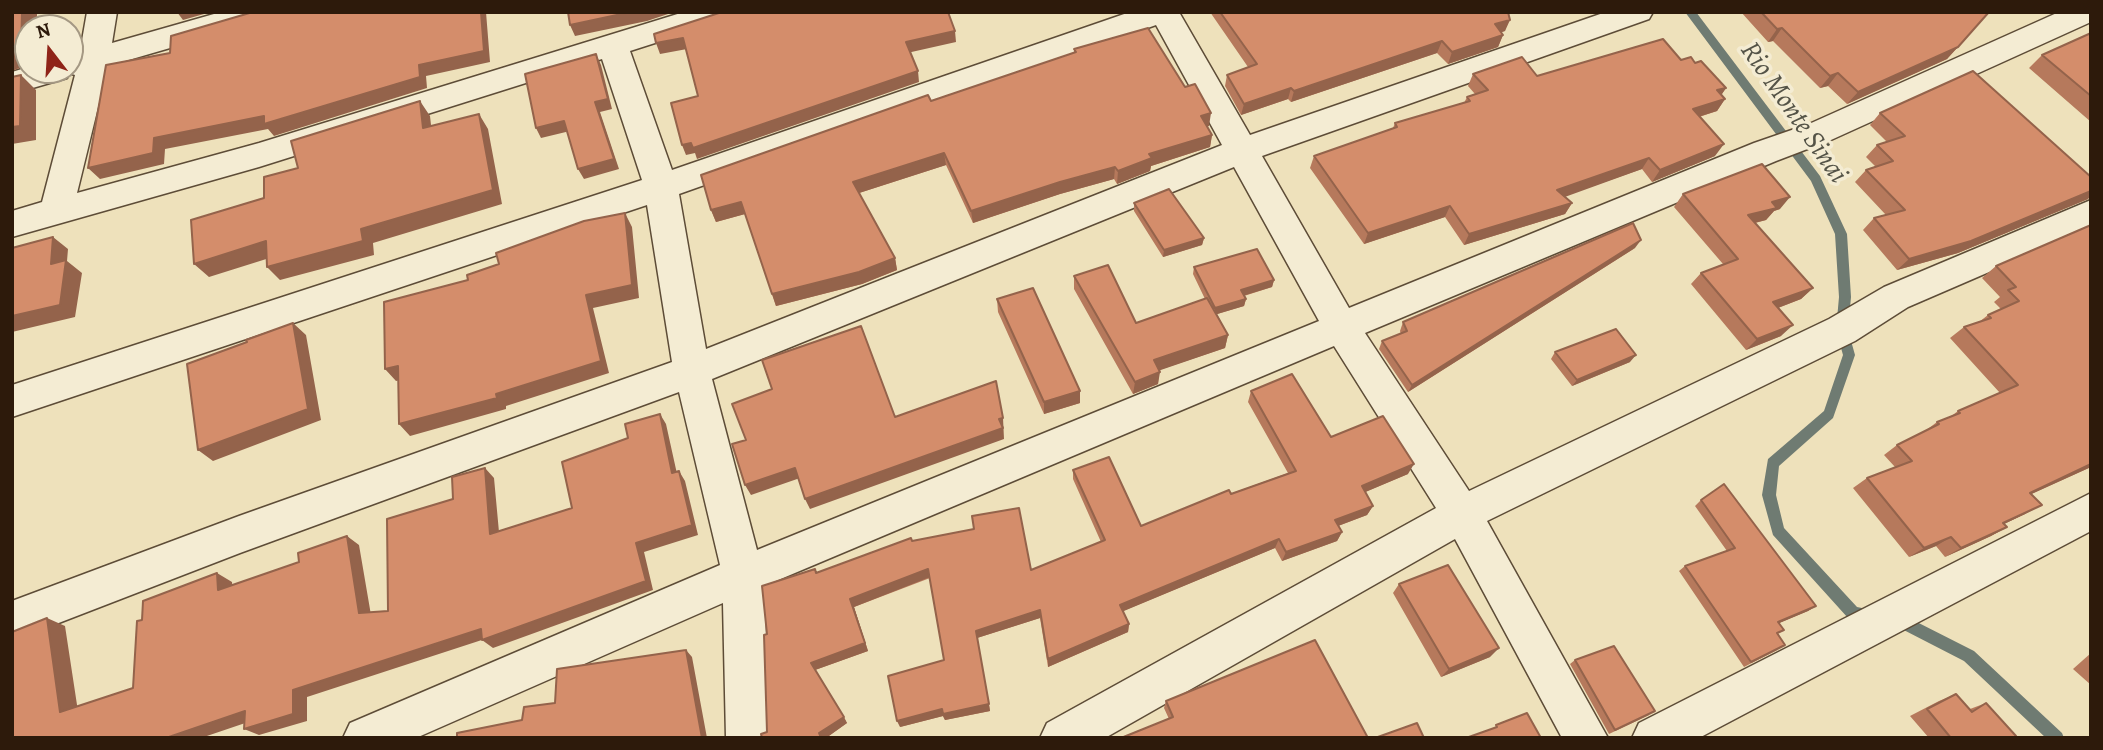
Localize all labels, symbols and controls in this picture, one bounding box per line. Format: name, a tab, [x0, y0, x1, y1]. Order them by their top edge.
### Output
north arrow	[14, 14, 84, 84]
text: N	[33, 16, 54, 45]
water label: Rio Monte Sinai	[1732, 36, 1854, 190]

